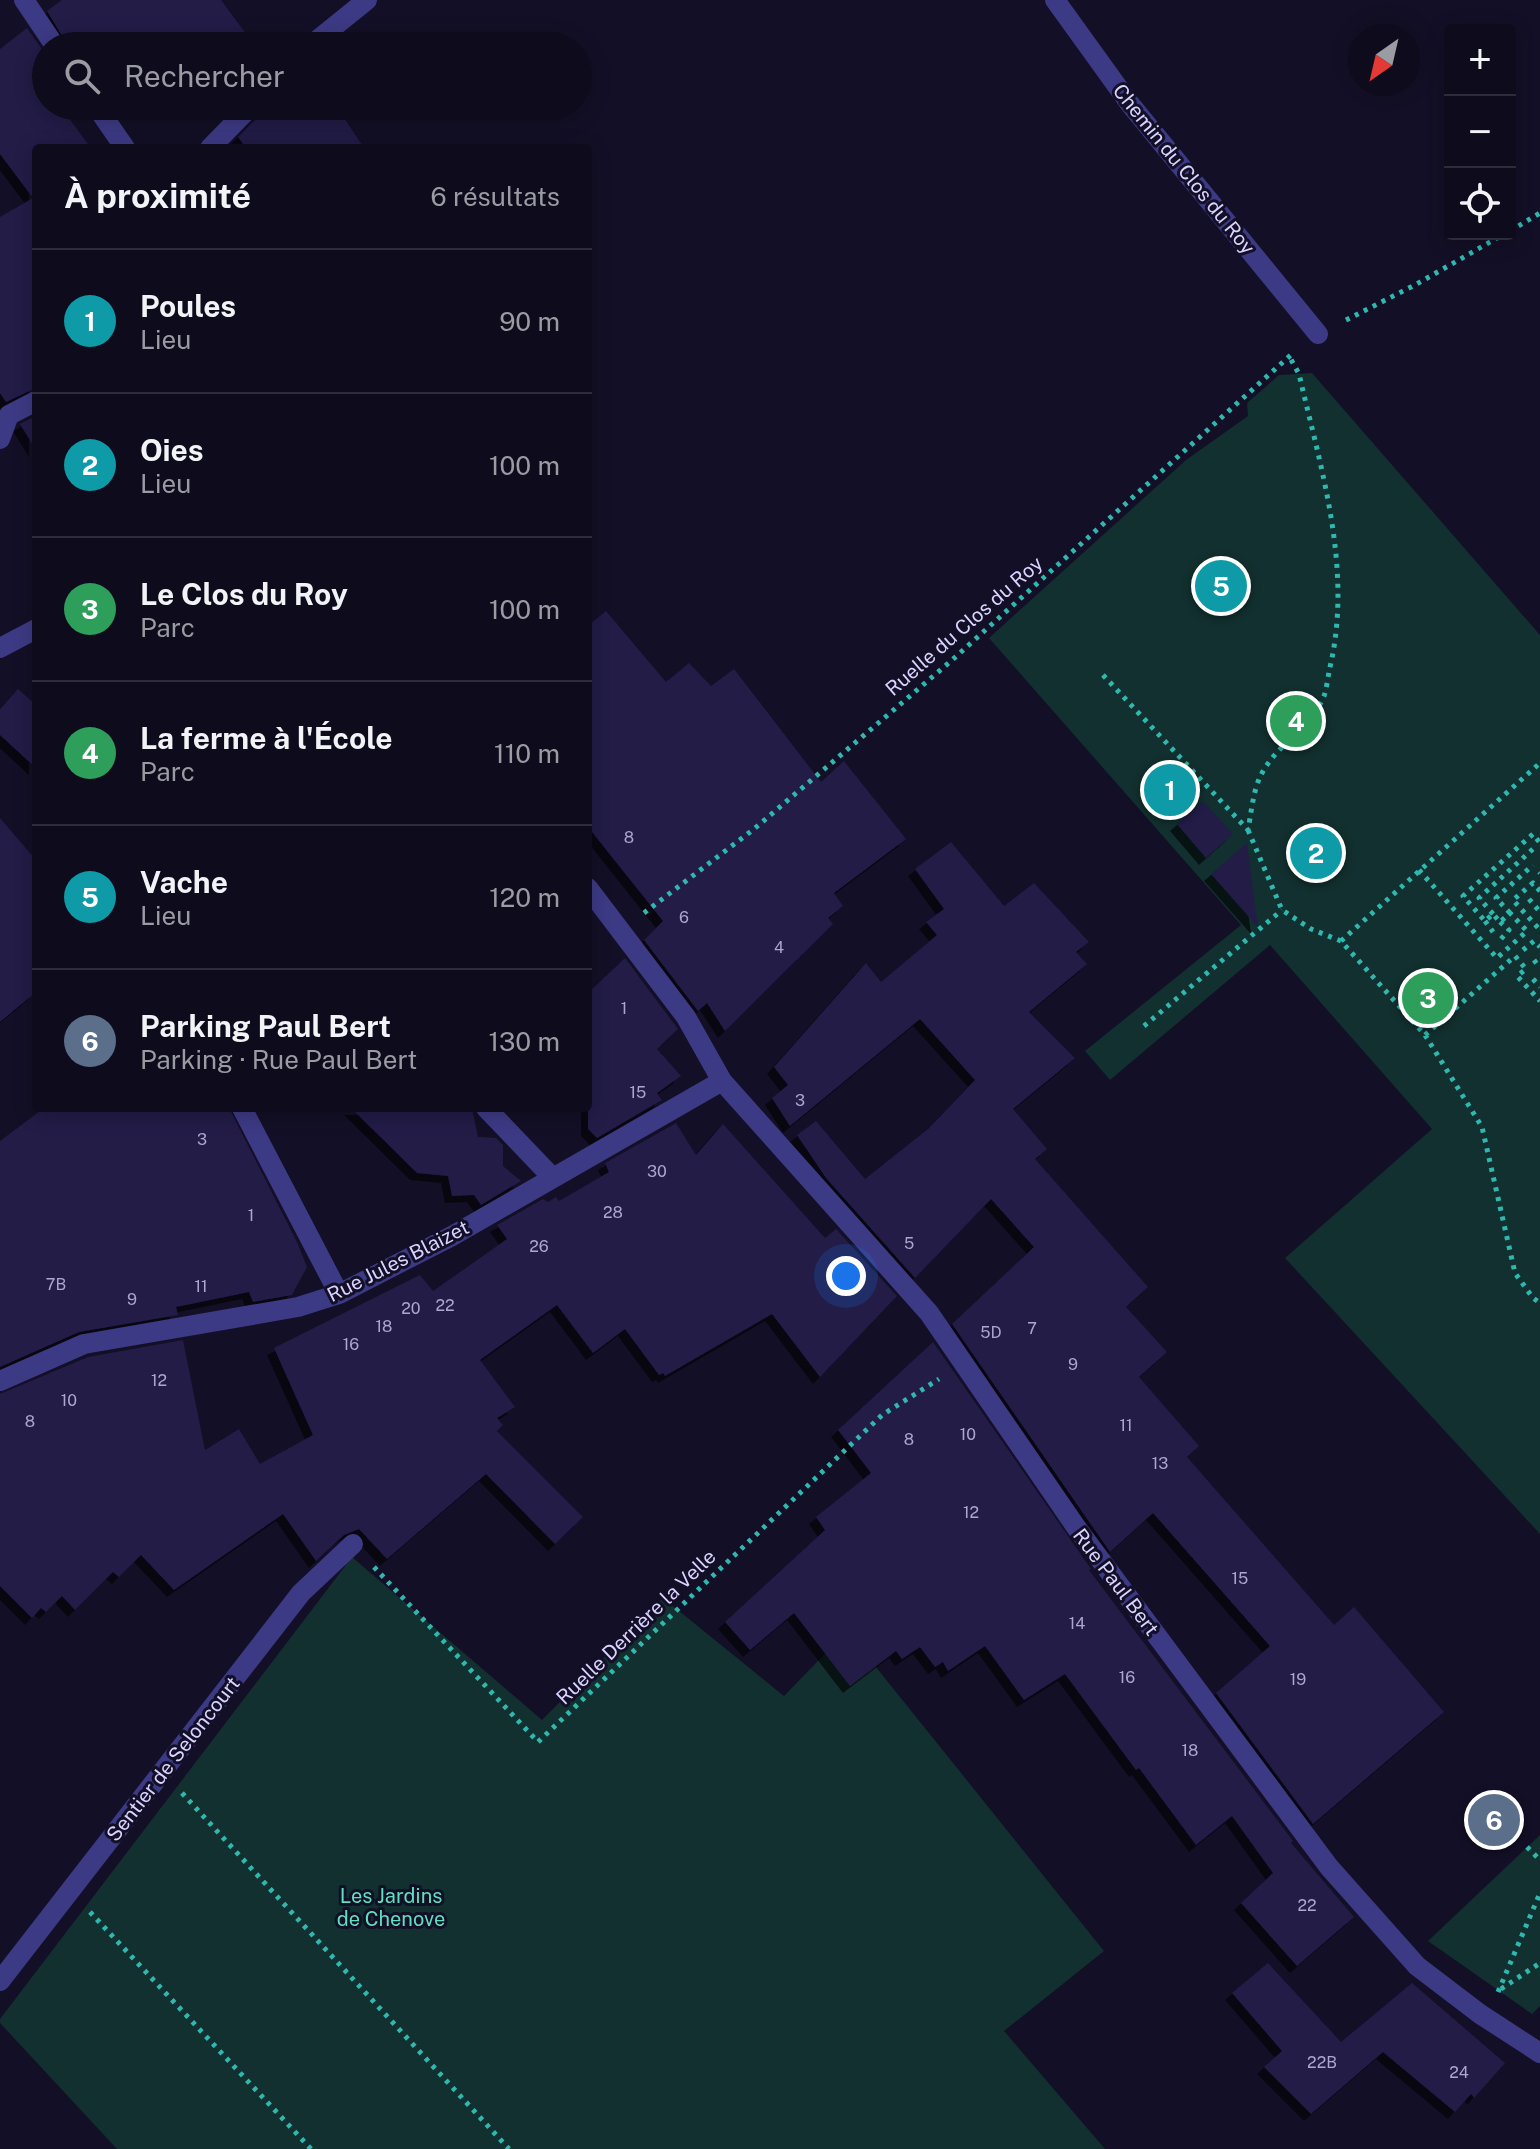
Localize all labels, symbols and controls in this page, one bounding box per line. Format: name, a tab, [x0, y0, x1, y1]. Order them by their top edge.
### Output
north arrow	[1348, 24, 1420, 96]
map controls	[1444, 24, 1516, 240]
button: +	[1444, 24, 1516, 96]
search box	[32, 32, 592, 120]
icon: search	[60, 54, 104, 98]
text: Rechercher	[124, 58, 285, 94]
street label: Chemin du Clos du Roy	[1108, 79, 1260, 259]
button: −	[1444, 96, 1516, 168]
button: locate	[1444, 168, 1516, 240]
text: À proximité	[64, 176, 251, 216]
text: 6 résultats	[431, 181, 560, 212]
text: Poules	[140, 288, 236, 324]
text: 1	[84, 306, 96, 337]
text: 90 m	[499, 306, 560, 337]
text: Lieu	[140, 324, 191, 355]
text: Oies	[140, 432, 203, 468]
text: 2	[82, 450, 98, 481]
text: 100 m	[489, 450, 560, 481]
text: Lieu	[140, 468, 191, 499]
street label: Ruelle du Clos du Roy	[880, 551, 1048, 701]
pin: 5	[1195, 556, 1247, 616]
text: Le Clos du Roy	[140, 576, 348, 612]
text: 3	[81, 594, 99, 625]
text: 100 m	[489, 594, 560, 625]
text: Parc	[140, 612, 195, 643]
pin: 4	[1270, 691, 1322, 751]
text: La ferme à l'École	[140, 720, 392, 756]
text: 4	[81, 738, 99, 769]
text: 110 m	[494, 738, 560, 769]
text: Parc	[140, 756, 195, 787]
pin: 1	[1144, 760, 1196, 820]
pin: 2	[1290, 823, 1342, 883]
house number: 8	[624, 828, 634, 847]
text: Vache	[140, 864, 228, 900]
text: 5	[81, 882, 99, 913]
text: 120 m	[489, 882, 560, 913]
text: Lieu	[140, 900, 191, 931]
house number: 6	[679, 908, 689, 927]
house number: 4	[774, 938, 784, 957]
pin: 3	[1402, 968, 1454, 1028]
house number: 1	[621, 999, 627, 1018]
text: Parking Paul Bert	[140, 1008, 391, 1044]
text: 6	[81, 1026, 99, 1057]
text: 130 m	[488, 1026, 560, 1057]
text: Parking · Rue Paul Bert	[140, 1044, 417, 1075]
house number: 15	[630, 1083, 646, 1102]
house number: 3	[795, 1091, 805, 1110]
house number: 3	[197, 1130, 207, 1149]
house number: 30	[647, 1162, 667, 1181]
house number: 28	[603, 1203, 623, 1222]
house number: 1	[248, 1206, 254, 1225]
street label: Rue Jules Blaizet	[323, 1215, 473, 1307]
house number: 5	[904, 1234, 914, 1253]
house number: 26	[529, 1237, 549, 1256]
your location	[826, 1256, 866, 1296]
house number: 7B	[46, 1275, 66, 1294]
house number: 11	[194, 1277, 208, 1296]
house number: 9	[127, 1290, 137, 1309]
house number: 22	[435, 1296, 455, 1315]
house number: 20	[401, 1299, 421, 1318]
house number: 18	[376, 1317, 392, 1336]
house number: 7	[1027, 1319, 1037, 1338]
house number: 5D	[980, 1323, 1002, 1342]
house number: 16	[343, 1335, 359, 1354]
house number: 9	[1068, 1355, 1078, 1374]
house number: 12	[151, 1371, 167, 1390]
house number: 10	[61, 1391, 77, 1410]
house number: 8	[25, 1412, 35, 1431]
house number: 11	[1119, 1416, 1133, 1435]
house number: 10	[960, 1425, 976, 1444]
house number: 8	[904, 1430, 914, 1449]
house number: 13	[1152, 1454, 1168, 1473]
house number: 12	[963, 1503, 979, 1522]
street label: Rue Paul Bert	[1068, 1524, 1164, 1640]
street label: Ruelle Derrière la Velle	[551, 1545, 721, 1709]
house number: 15	[1232, 1569, 1248, 1588]
house number: 14	[1069, 1614, 1085, 1633]
house number: 16	[1119, 1668, 1135, 1687]
house number: 19	[1290, 1670, 1306, 1689]
street label: Sentier de Seloncourt	[101, 1672, 245, 1846]
house number: 18	[1182, 1741, 1198, 1760]
pin: 6	[1468, 1790, 1520, 1850]
park label: Les Jardins de Chenove	[337, 1884, 445, 1931]
house number: 22	[1297, 1896, 1317, 1915]
house number: 22B	[1307, 2053, 1337, 2072]
house number: 24	[1449, 2063, 1469, 2082]

